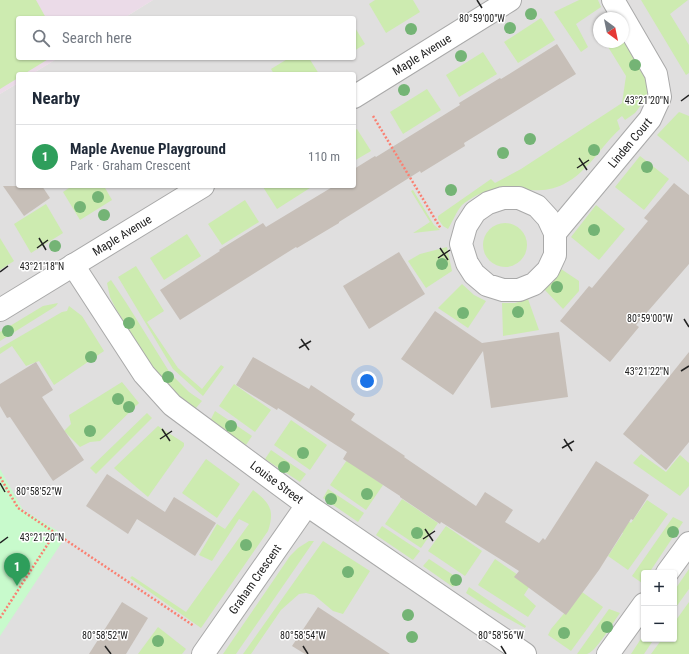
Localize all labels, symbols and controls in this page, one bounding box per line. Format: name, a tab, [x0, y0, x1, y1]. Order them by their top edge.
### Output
north arrow	[593, 12, 629, 48]
text: 80°59'00"W	[459, 13, 505, 24]
search box	[16, 16, 356, 60]
icon: search	[30, 27, 52, 49]
text: Search here	[62, 29, 132, 47]
street label: Maple Avenue	[390, 31, 454, 78]
text: Nearby	[32, 88, 80, 108]
text: 43°21'20"N	[625, 95, 669, 106]
street label: Linden Court	[605, 115, 655, 171]
text: Maple Avenue Playground	[70, 140, 226, 158]
text: 1	[42, 149, 48, 164]
text: 110 m	[308, 149, 340, 164]
text: Park · Graham Crescent	[70, 158, 191, 173]
street label: Maple Avenue	[90, 212, 154, 259]
text: 43°21'18"N	[20, 261, 64, 272]
text: 80°59'00"W	[627, 313, 673, 324]
text: 43°21'22"N	[625, 366, 669, 377]
your location	[357, 371, 377, 391]
street label: Louise Street	[247, 458, 306, 507]
text: 80°58'52"W	[16, 486, 62, 497]
text: 43°21'20"N	[20, 532, 64, 543]
street label: Graham Crescent	[226, 542, 284, 617]
pin: 1	[4, 553, 30, 586]
map controls	[641, 570, 677, 642]
button: +	[641, 570, 677, 606]
button: −	[641, 606, 677, 642]
text: 80°58'52"W	[82, 630, 128, 641]
text: 80°58'54"W	[280, 630, 326, 641]
text: 80°58'56"W	[478, 630, 524, 641]

